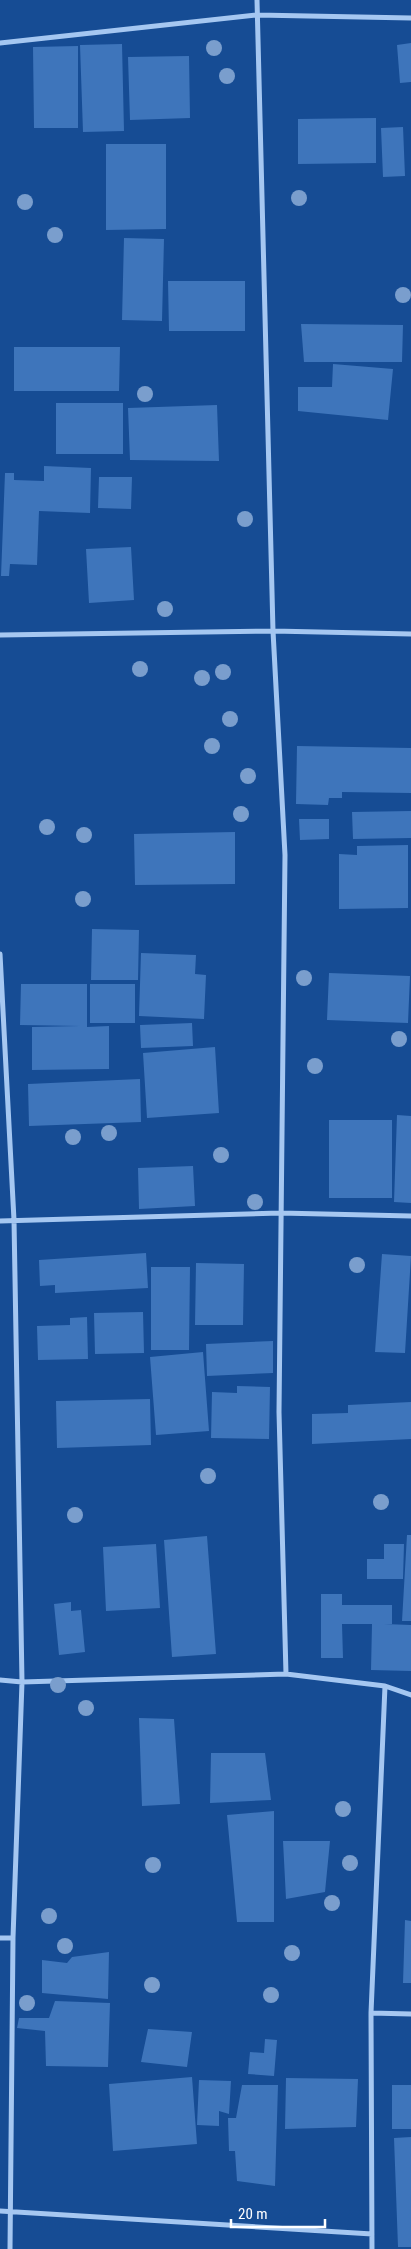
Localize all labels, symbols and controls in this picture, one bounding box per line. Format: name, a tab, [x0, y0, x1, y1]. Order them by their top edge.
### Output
scale bar	[231, 2196, 325, 2228]
text: 20 m	[238, 2205, 268, 2223]

